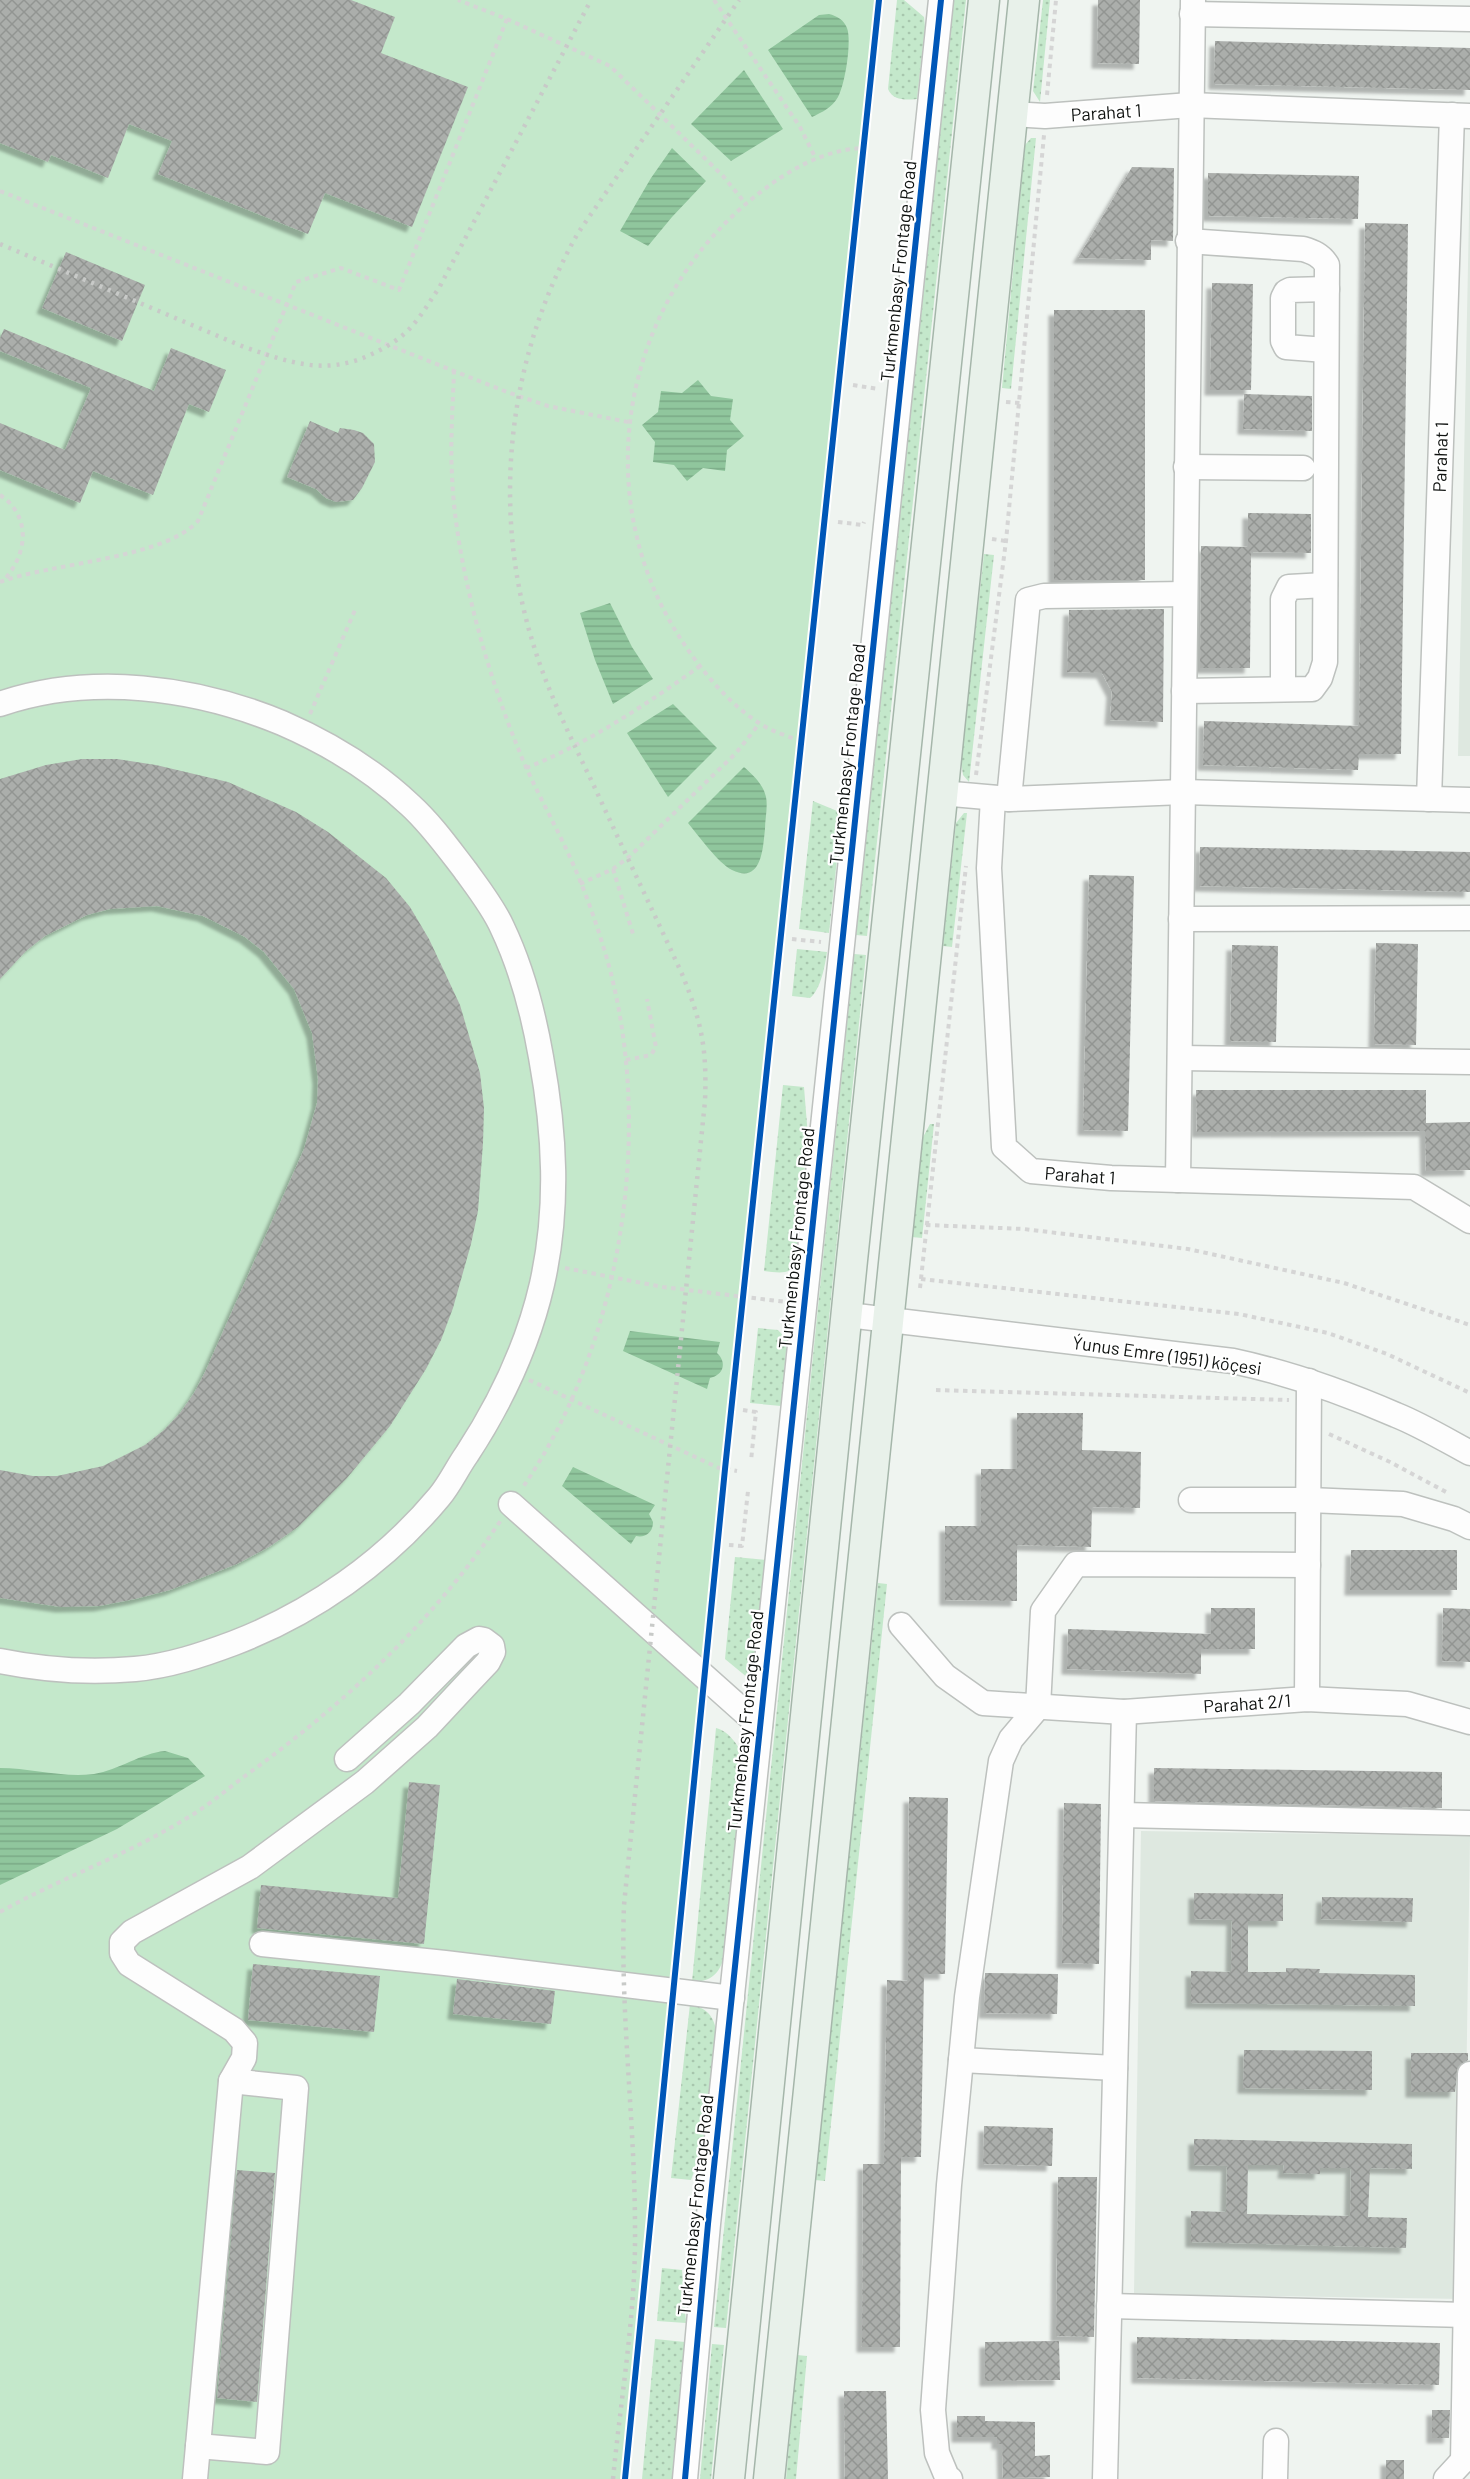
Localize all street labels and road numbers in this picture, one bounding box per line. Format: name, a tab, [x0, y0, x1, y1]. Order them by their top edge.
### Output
street label: Parahat 1	[1070, 99, 1142, 125]
street label: Turkmenbasy Frontage Road	[875, 159, 921, 383]
street label: Parahat 1	[1428, 421, 1452, 493]
street label: Turkmenbasy Frontage Road	[824, 642, 870, 866]
street label: Turkmenbasy Frontage Road	[773, 1126, 819, 1350]
street label: Parahat 1	[1044, 1162, 1116, 1188]
street label: Ýunus Emre (1951) köçesi	[1071, 1331, 1263, 1379]
street label: Turkmenbasy Frontage Road	[722, 1609, 768, 1833]
street label: Parahat 2/1	[1203, 1689, 1291, 1717]
street label: Turkmenbasy Frontage Road	[672, 2093, 718, 2317]

